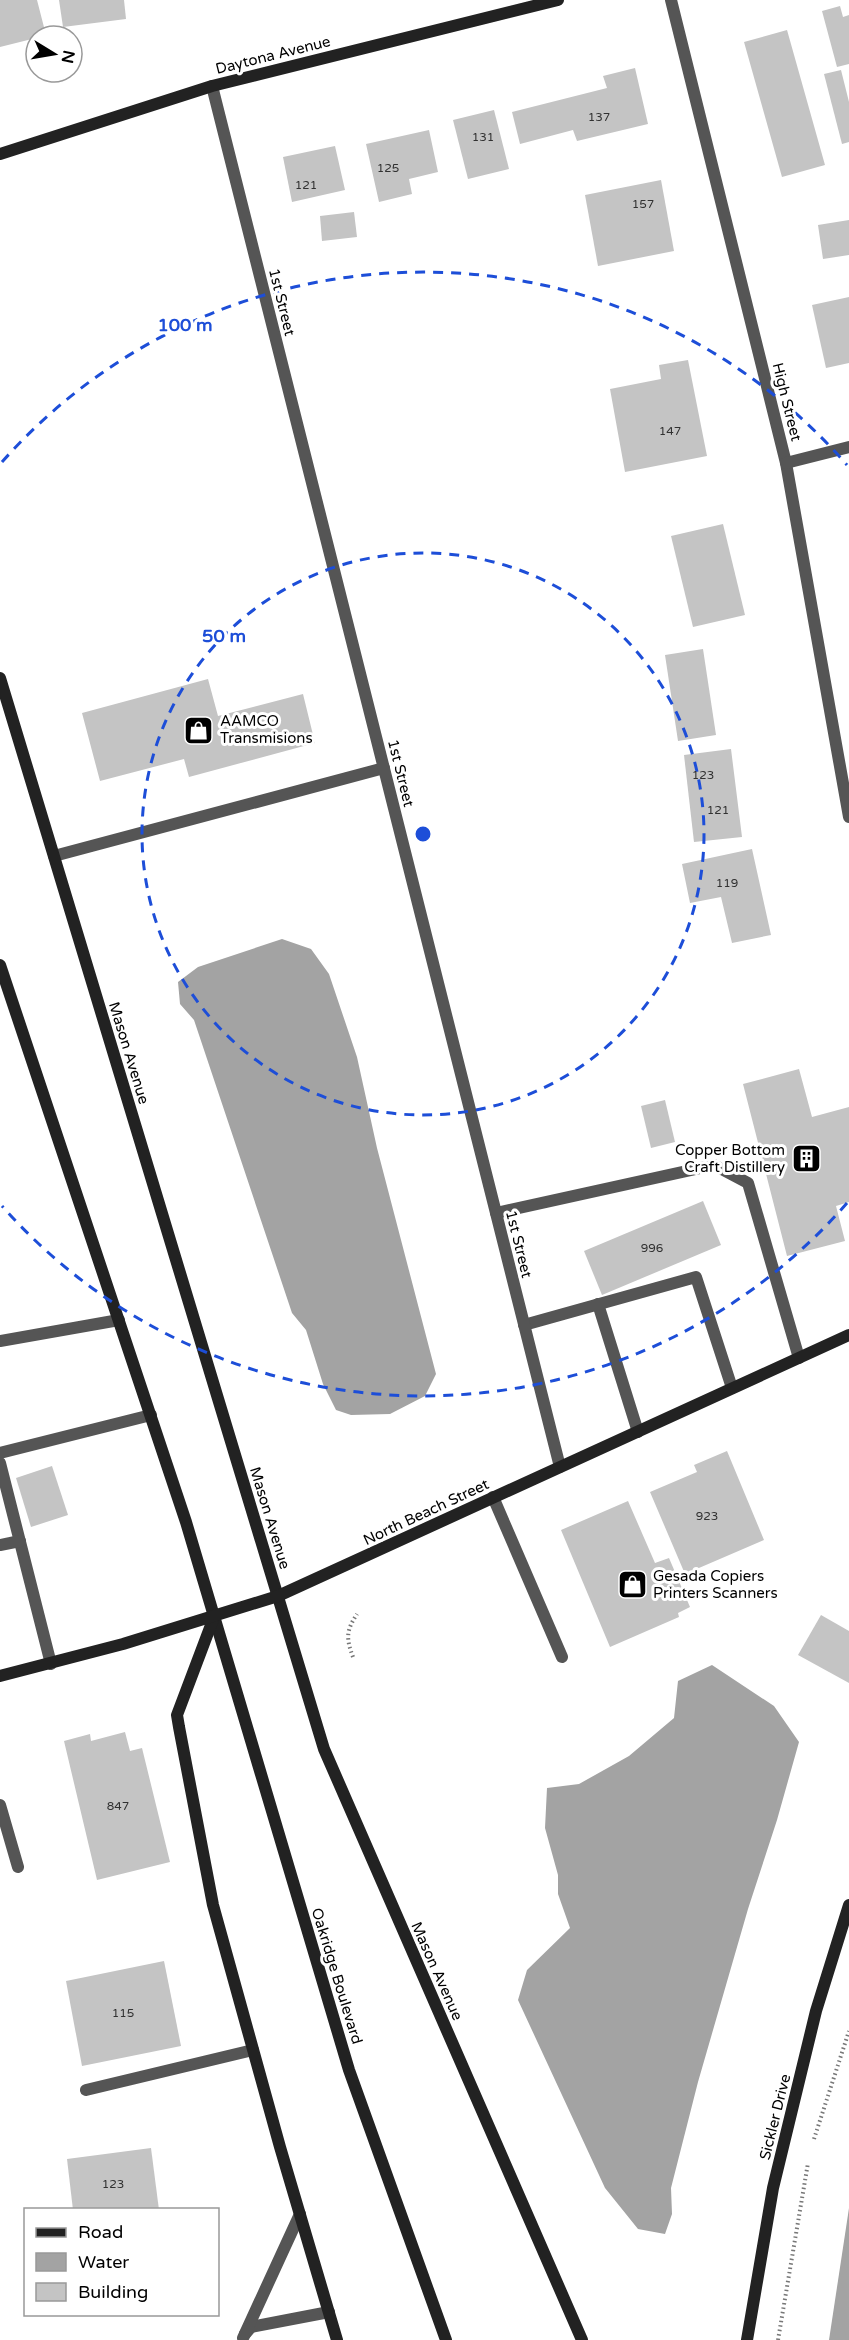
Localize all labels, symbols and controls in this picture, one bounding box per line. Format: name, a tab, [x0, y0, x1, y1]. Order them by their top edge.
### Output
north arrow	[24, 24, 84, 84]
street label: Daytona Avenue	[214, 32, 332, 78]
text: N	[57, 48, 79, 65]
house number: 137	[588, 110, 610, 124]
house number: 131	[472, 130, 494, 144]
house number: 125	[377, 161, 399, 175]
house number: 121	[295, 178, 317, 192]
house number: 157	[632, 197, 654, 211]
street label: 1st Street	[265, 266, 299, 338]
text: 100 m	[157, 314, 213, 336]
street label: High Street	[769, 361, 806, 443]
house number: 147	[659, 424, 681, 438]
text: 50 m	[202, 625, 246, 647]
place label: AAMCO Transmisions	[220, 712, 313, 747]
shop icon: AAMCO Transmisions	[183, 714, 215, 746]
street label: 1st Street	[384, 737, 418, 809]
house number: 123	[692, 768, 714, 782]
house number: 121	[707, 803, 729, 817]
centre of rings	[413, 824, 433, 844]
house number: 119	[716, 876, 738, 890]
street label: Mason Avenue	[105, 1000, 153, 1106]
place label: Copper Bottom Craft Distillery	[675, 1141, 785, 1176]
building icon: Copper Bottom Craft Distillery	[790, 1143, 822, 1175]
street label: 1st Street	[502, 1208, 536, 1280]
house number: 996	[641, 1241, 663, 1255]
street label: Mason Avenue	[246, 1465, 294, 1571]
street label: North Beach Street	[360, 1475, 492, 1549]
house number: 923	[696, 1509, 718, 1523]
place label: Gesada Copiers Printers Scanners	[653, 1567, 778, 1602]
shop icon: Gesada Copiers Printers Scanners	[616, 1569, 648, 1601]
house number: 847	[107, 1799, 129, 1813]
street label: Oakridge Boulevard	[308, 1906, 366, 2046]
street label: Mason Avenue	[407, 1919, 467, 2023]
house number: 115	[112, 2006, 134, 2020]
street label: Sickler Drive	[756, 2072, 794, 2162]
house number: 123	[102, 2177, 124, 2191]
legend	[24, 2208, 219, 2316]
text: Road	[78, 2221, 123, 2243]
text: Water	[78, 2251, 129, 2273]
text: Building	[78, 2281, 148, 2303]

